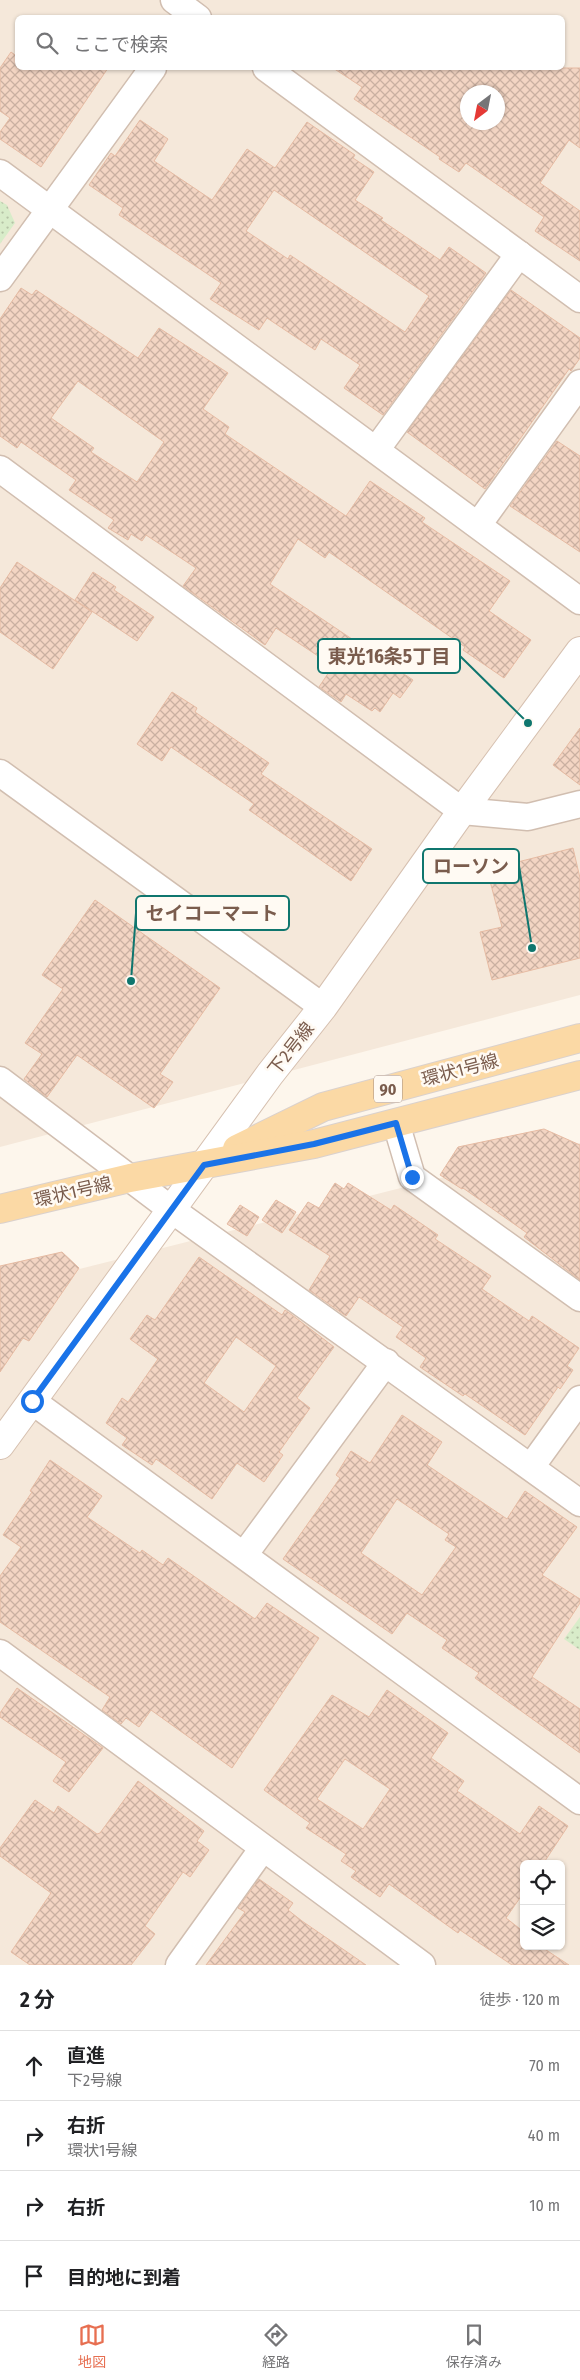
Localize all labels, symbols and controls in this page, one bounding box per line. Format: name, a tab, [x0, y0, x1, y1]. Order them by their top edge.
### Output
search box	[15, 15, 565, 70]
icon: search	[33, 29, 61, 57]
text: ここで検索	[73, 33, 168, 56]
north arrow	[460, 85, 505, 130]
callout: 東光16条5丁目	[318, 639, 460, 673]
text: 東光16条5丁目	[328, 645, 450, 668]
callout: ローソン	[423, 849, 519, 883]
text: ローソン	[433, 855, 509, 878]
callout: セイコーマート	[136, 896, 289, 930]
text: セイコーマート	[145, 902, 279, 925]
street label: 下2号線	[263, 1018, 319, 1080]
street label: 環状1号線	[419, 1049, 501, 1091]
road number: 90	[374, 1076, 402, 1102]
route end	[401, 1166, 424, 1189]
street label: 環状1号線	[32, 1172, 114, 1212]
route start	[21, 1390, 44, 1413]
map controls	[520, 1860, 565, 1950]
button: locate	[520, 1860, 565, 1905]
button: layers	[520, 1905, 565, 1950]
text: 2 分	[20, 1987, 55, 2013]
text: 徒歩 · 120 m	[479, 1990, 560, 2009]
text: 直進	[67, 2044, 105, 2067]
icon: ahead	[20, 2052, 48, 2080]
text: 70 m	[529, 2056, 560, 2075]
text: 下2号線	[67, 2071, 122, 2090]
text: 右折	[67, 2114, 105, 2137]
icon: right	[20, 2122, 48, 2150]
text: 40 m	[528, 2126, 560, 2145]
text: 環状1号線	[67, 2141, 137, 2160]
icon: right	[20, 2192, 48, 2220]
text: 右折	[67, 2196, 105, 2219]
text: 10 m	[529, 2196, 560, 2215]
icon: arrive	[20, 2262, 48, 2290]
text: 目的地に到着	[67, 2266, 181, 2289]
tab: 地図	[78, 2321, 106, 2371]
tab: 経路	[262, 2321, 290, 2371]
tab: 保存済み	[446, 2321, 502, 2371]

